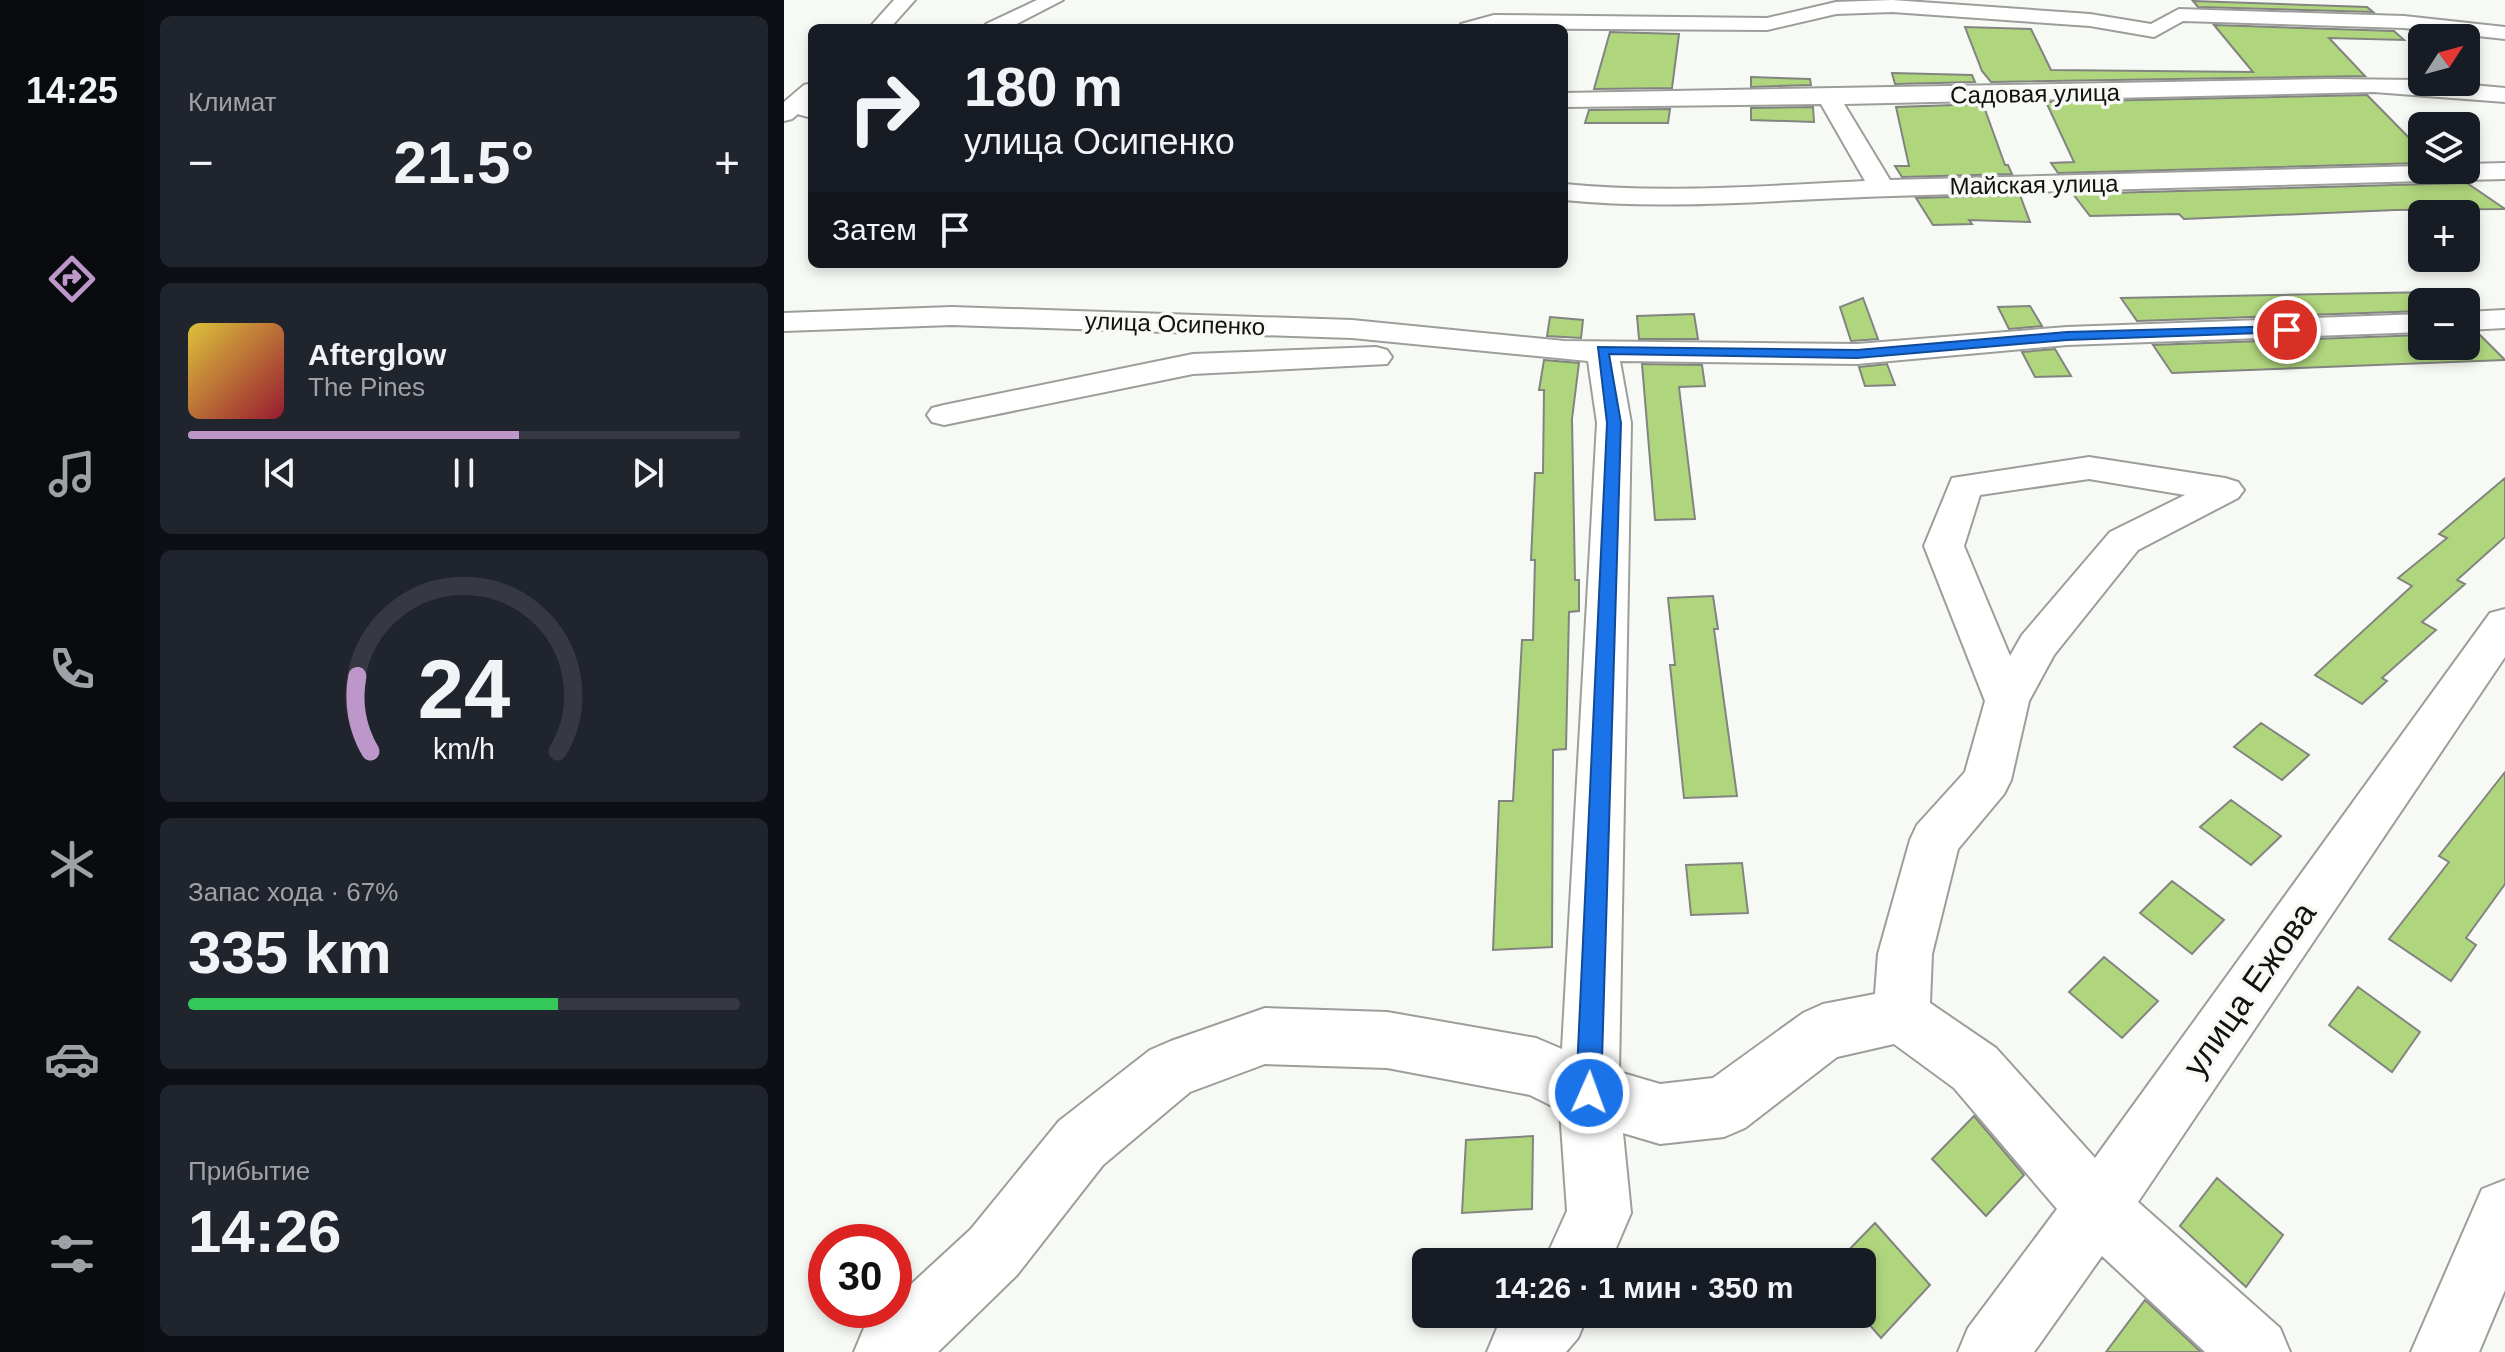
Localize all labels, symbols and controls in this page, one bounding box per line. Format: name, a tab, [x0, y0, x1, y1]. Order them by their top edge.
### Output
north arrow	[2408, 24, 2480, 96]
map controls	[2408, 24, 2480, 360]
text: 180 m	[964, 55, 1123, 118]
icon: right	[832, 56, 936, 160]
text: 14:25	[26, 70, 118, 111]
street label: Садовая улица	[1950, 79, 2121, 108]
text: Климат	[188, 87, 277, 117]
button: layers	[2408, 112, 2480, 184]
text: улица Осипенко	[964, 121, 1235, 162]
text: 21.5°	[394, 129, 534, 196]
text: −	[188, 138, 214, 187]
text: +	[714, 138, 740, 187]
street label: Майская улица	[1949, 170, 2119, 199]
button: +	[2408, 200, 2480, 272]
icon: arrive	[933, 208, 977, 252]
text: Затем	[832, 213, 917, 246]
icon: directions	[44, 251, 100, 307]
button: −	[2408, 288, 2480, 360]
pin	[2253, 296, 2321, 364]
street label: улица Осипенко	[1084, 307, 1266, 340]
icon: arrive	[2265, 308, 2309, 352]
text: Afterglow	[308, 338, 446, 371]
text: The Pines	[308, 372, 425, 402]
icon: music	[44, 446, 100, 502]
icon: previous	[258, 451, 302, 495]
icon: pause	[442, 451, 486, 495]
icon: next	[626, 451, 670, 495]
icon: phone	[44, 641, 100, 697]
text: 24	[418, 643, 510, 736]
text: km/h	[433, 733, 495, 765]
icon: climate	[44, 836, 100, 892]
text: Запас хода · 67%	[188, 877, 398, 907]
street label: улица Ежова	[2175, 895, 2323, 1083]
text: 335 km	[188, 919, 392, 986]
icon: car	[44, 1031, 100, 1087]
position arrow	[1547, 1051, 1631, 1135]
text: Прибытие	[188, 1156, 310, 1186]
text: 14:26	[188, 1198, 341, 1265]
speed limit sign: 30	[808, 1224, 912, 1328]
icon: filters	[44, 1226, 100, 1282]
text: 14:26 · 1 мин · 350 m	[1495, 1271, 1793, 1304]

